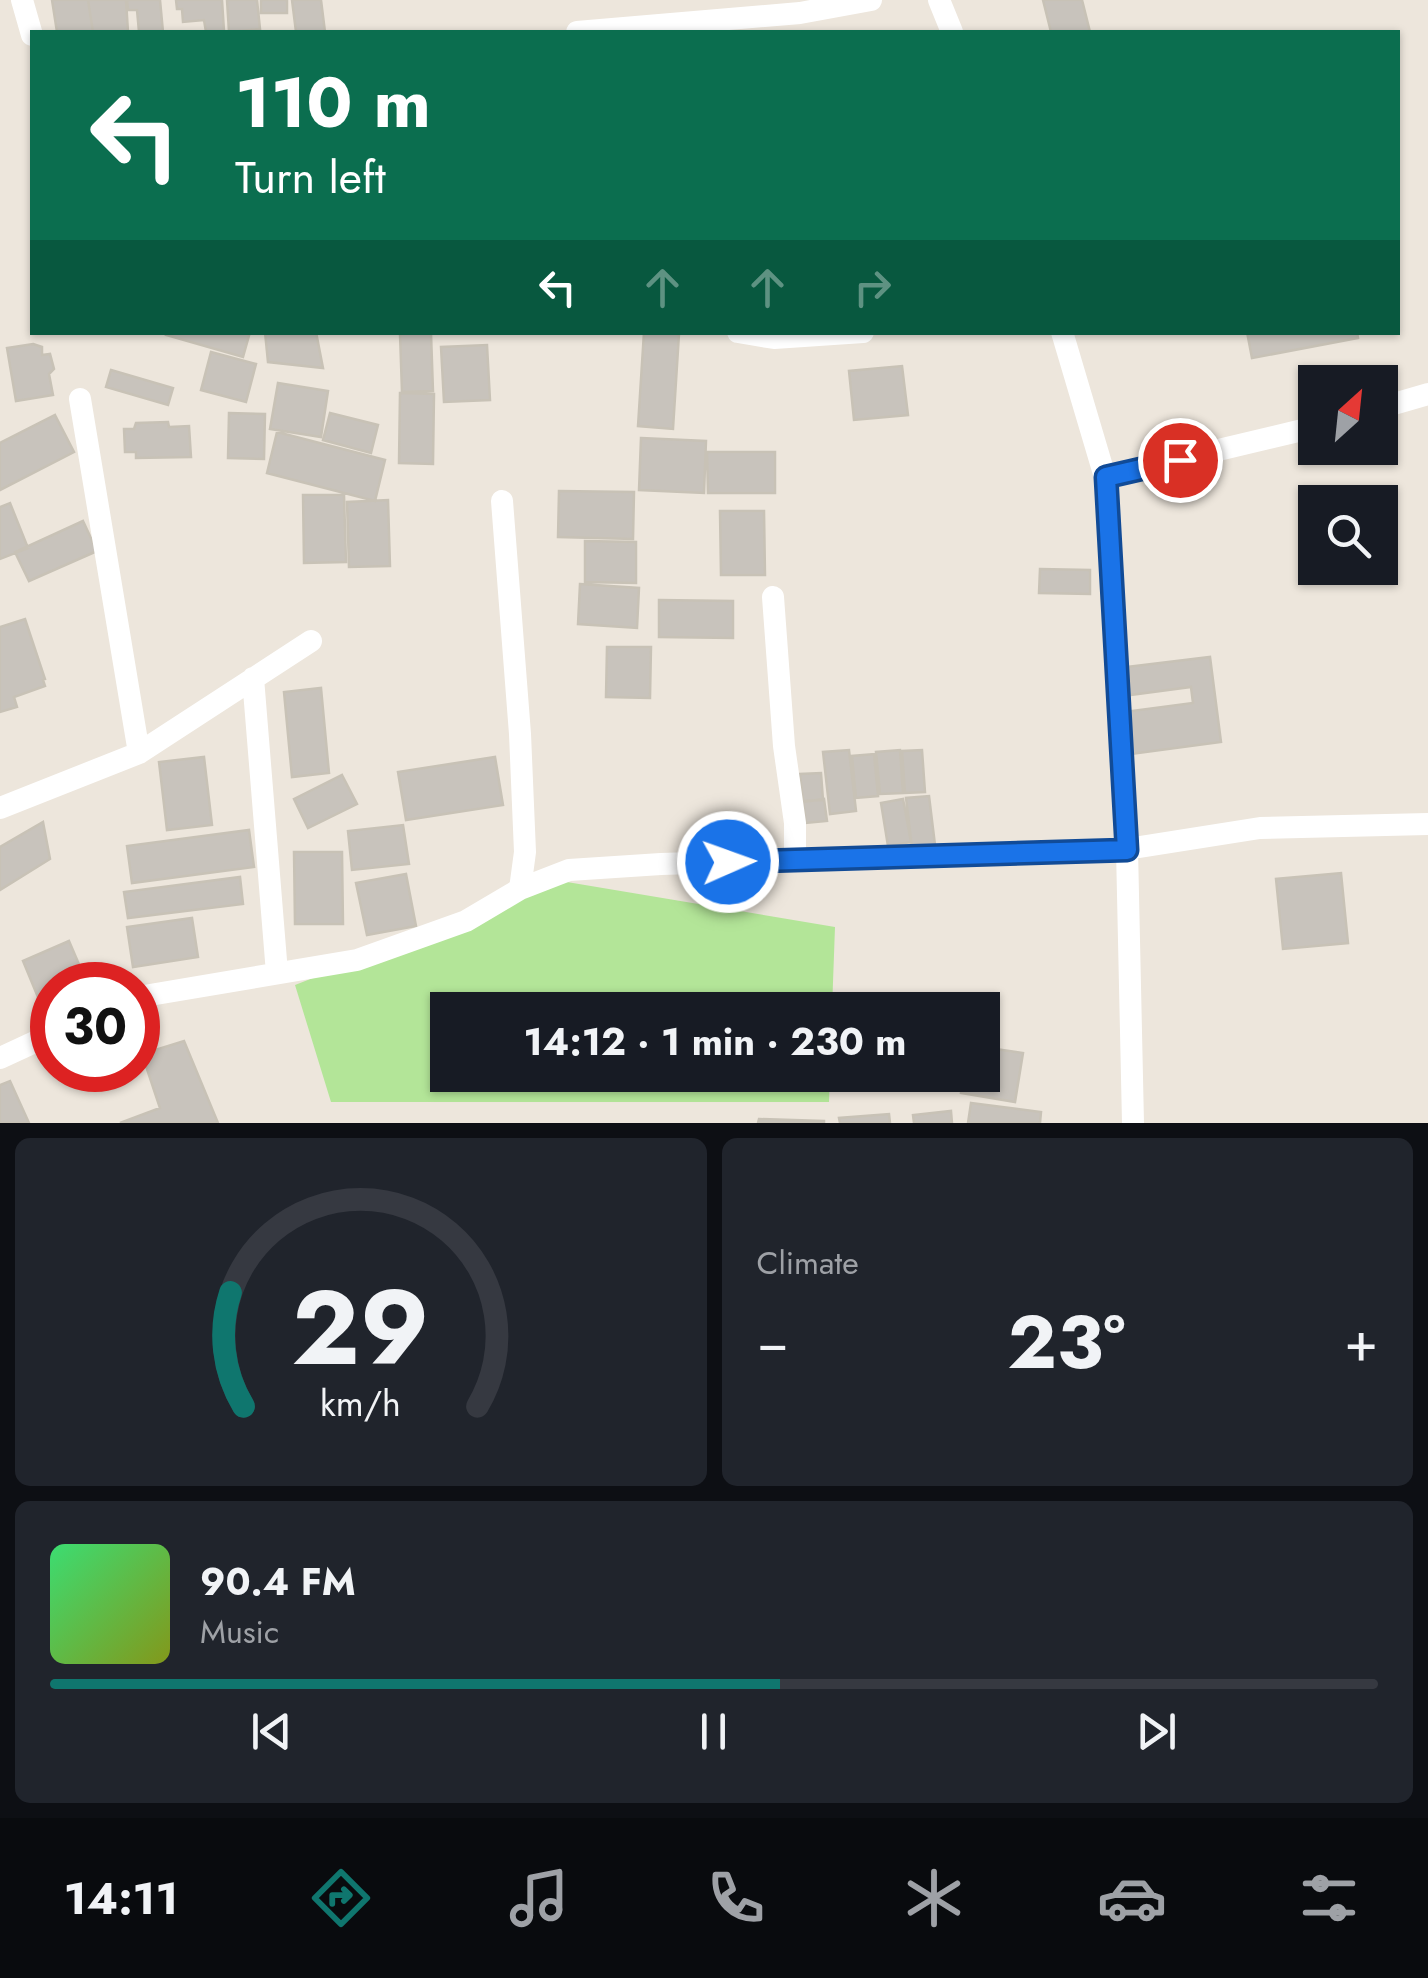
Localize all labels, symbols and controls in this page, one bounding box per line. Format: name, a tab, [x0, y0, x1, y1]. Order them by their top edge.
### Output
text: 110 m	[235, 52, 431, 153]
icon: left	[70, 70, 200, 200]
text: Turn left	[235, 145, 386, 210]
icon: left	[530, 260, 585, 315]
icon: ahead	[635, 260, 690, 315]
icon: ahead	[740, 260, 795, 315]
icon: right	[845, 260, 900, 315]
north arrow	[1298, 365, 1398, 465]
map controls	[1298, 365, 1398, 585]
pin	[1138, 418, 1223, 503]
icon: arrive	[1153, 433, 1208, 488]
button: search	[1298, 485, 1398, 585]
position arrow	[676, 810, 780, 914]
speed limit sign: 30	[30, 962, 160, 1092]
text: 14:12 · 1 min · 230 m	[524, 1014, 906, 1069]
text: Climate	[757, 1240, 859, 1286]
text: 29	[292, 1253, 430, 1403]
text: 23°	[1008, 1288, 1126, 1396]
text: −	[757, 1302, 789, 1382]
text: +	[1344, 1302, 1378, 1382]
text: km/h	[320, 1378, 401, 1429]
text: 90.4 FM	[200, 1554, 356, 1609]
text: Music	[200, 1609, 279, 1655]
icon: previous	[244, 1704, 299, 1759]
icon: pause	[686, 1704, 741, 1759]
icon: next	[1129, 1704, 1184, 1759]
icon: directions	[306, 1863, 376, 1933]
icon: music	[504, 1863, 574, 1933]
icon: phone	[701, 1863, 771, 1933]
icon: climate	[899, 1863, 969, 1933]
icon: car	[1097, 1863, 1167, 1933]
icon: filters	[1294, 1863, 1364, 1933]
text: 14:11	[64, 1866, 178, 1931]

